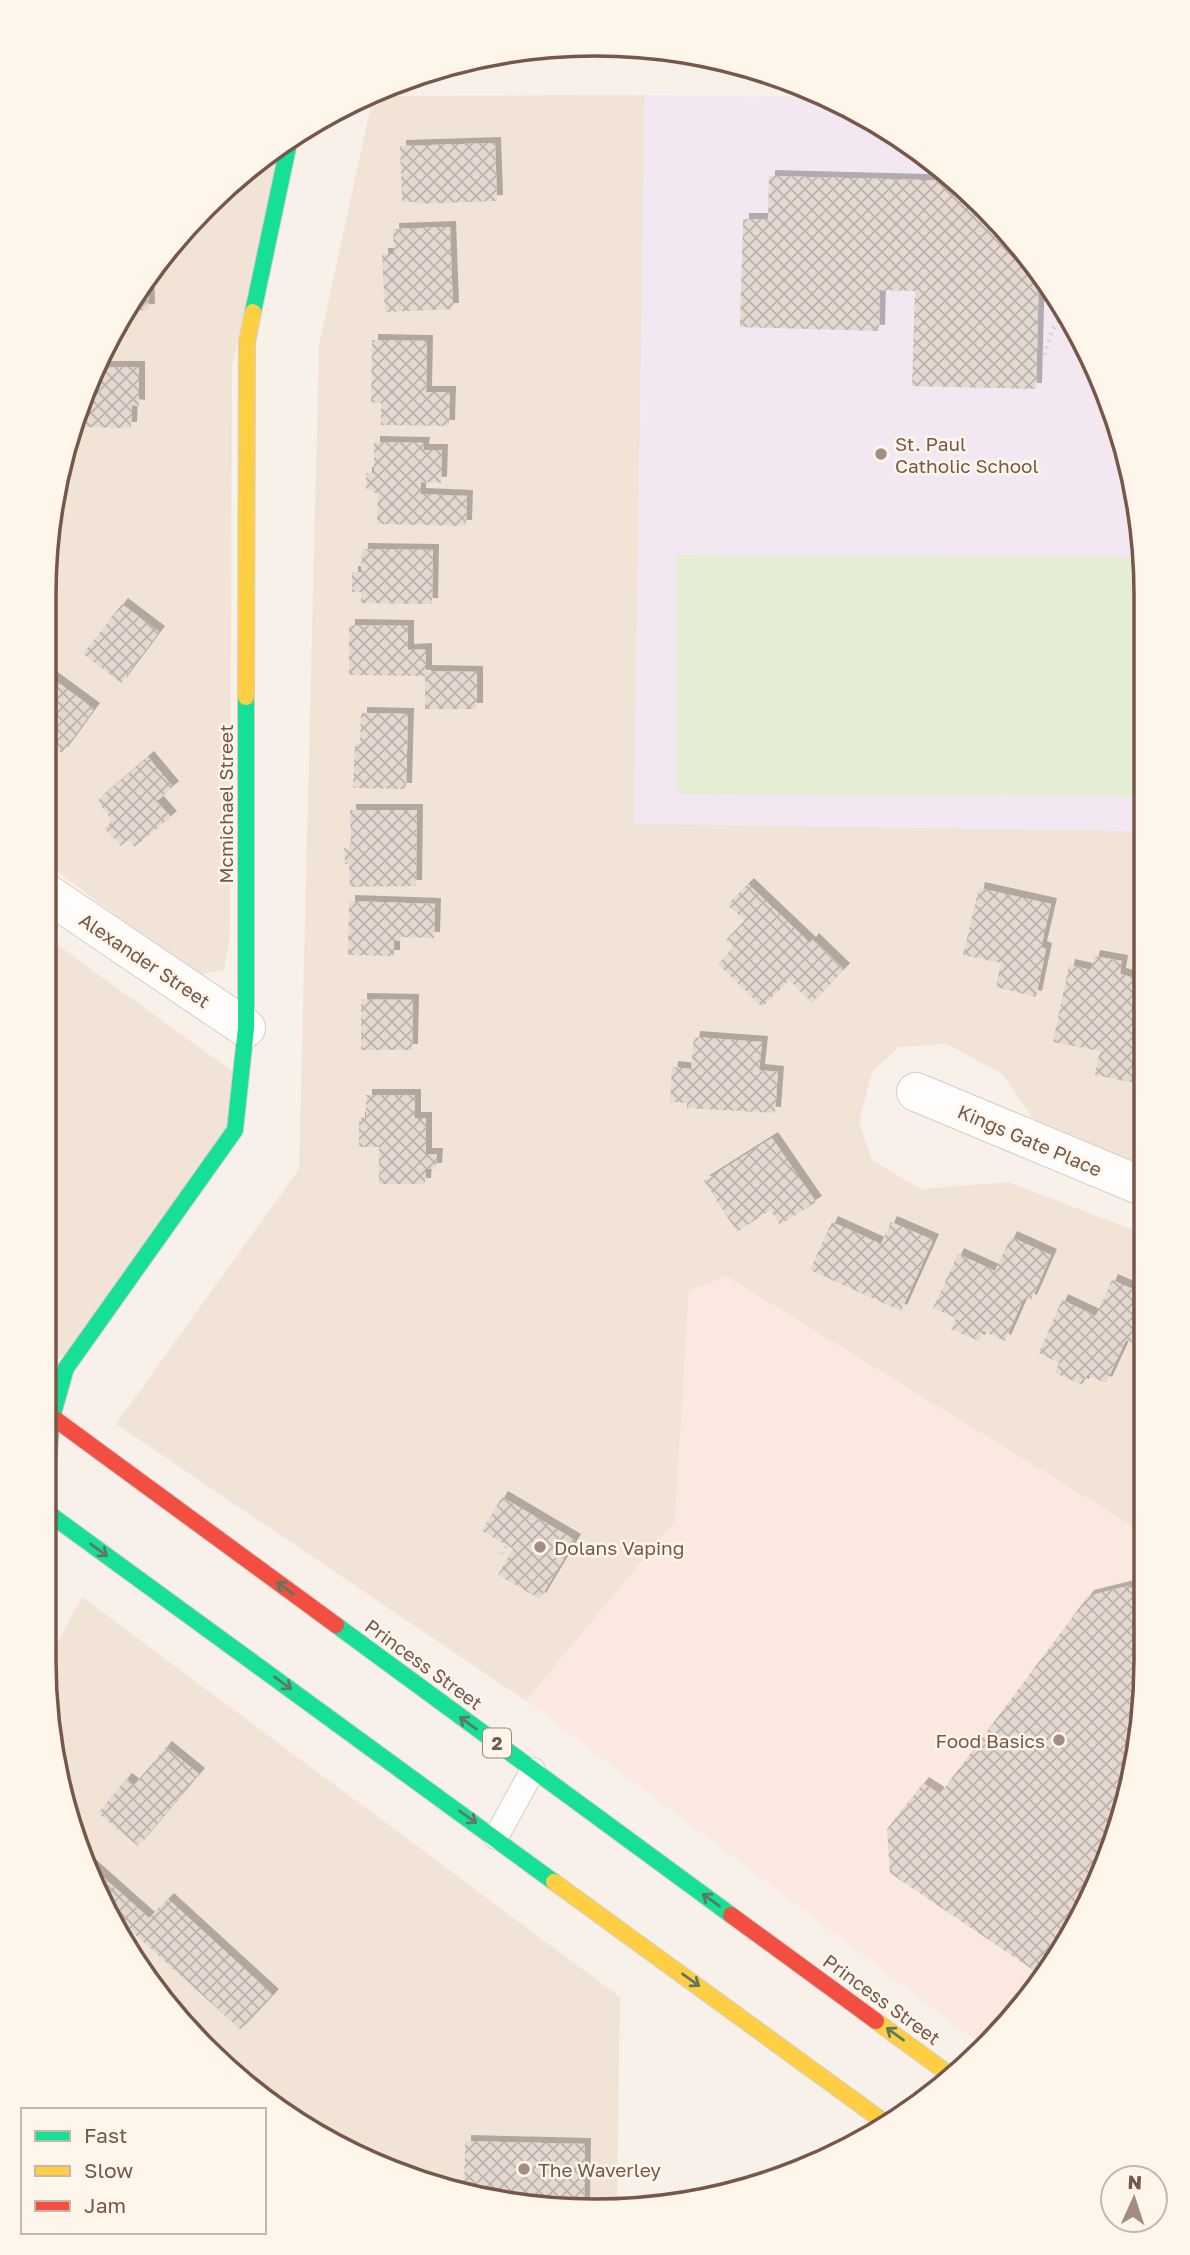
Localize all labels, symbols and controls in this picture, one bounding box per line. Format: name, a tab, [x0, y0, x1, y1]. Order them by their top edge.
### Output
place label: St. Paul Catholic School	[895, 432, 1039, 477]
marker: St. Paul Catholic School	[873, 446, 889, 462]
street label: Mcmichael Street	[214, 724, 237, 884]
street label: Alexander Street	[75, 908, 215, 1012]
street label: Kings Gate Place	[954, 1099, 1106, 1181]
place label: Dolans Vaping	[554, 1536, 685, 1559]
marker: Dolans Vaping	[532, 1539, 548, 1555]
one-way arrow	[89, 1543, 108, 1557]
one-way arrow	[276, 1581, 295, 1595]
street label: Princess Street	[361, 1614, 487, 1714]
one-way arrow	[274, 1675, 293, 1690]
one-way arrow	[459, 1715, 478, 1730]
road number: 2	[483, 1728, 511, 1758]
place label: Food Basics	[936, 1729, 1045, 1752]
marker: Food Basics	[1051, 1732, 1067, 1748]
one-way arrow	[458, 1809, 477, 1824]
one-way arrow	[702, 1893, 721, 1908]
street label: Princess Street	[819, 1949, 945, 2049]
one-way arrow	[681, 1973, 700, 1987]
one-way arrow	[886, 2027, 905, 2042]
legend	[21, 2108, 266, 2234]
text: Fast	[84, 2122, 127, 2148]
text: Slow	[84, 2157, 133, 2183]
place label: The Waverley	[538, 2158, 661, 2181]
marker: The Waverley	[516, 2161, 532, 2177]
north arrow	[1099, 2164, 1169, 2234]
text: N	[1127, 2170, 1143, 2193]
text: Jam	[84, 2192, 126, 2218]

